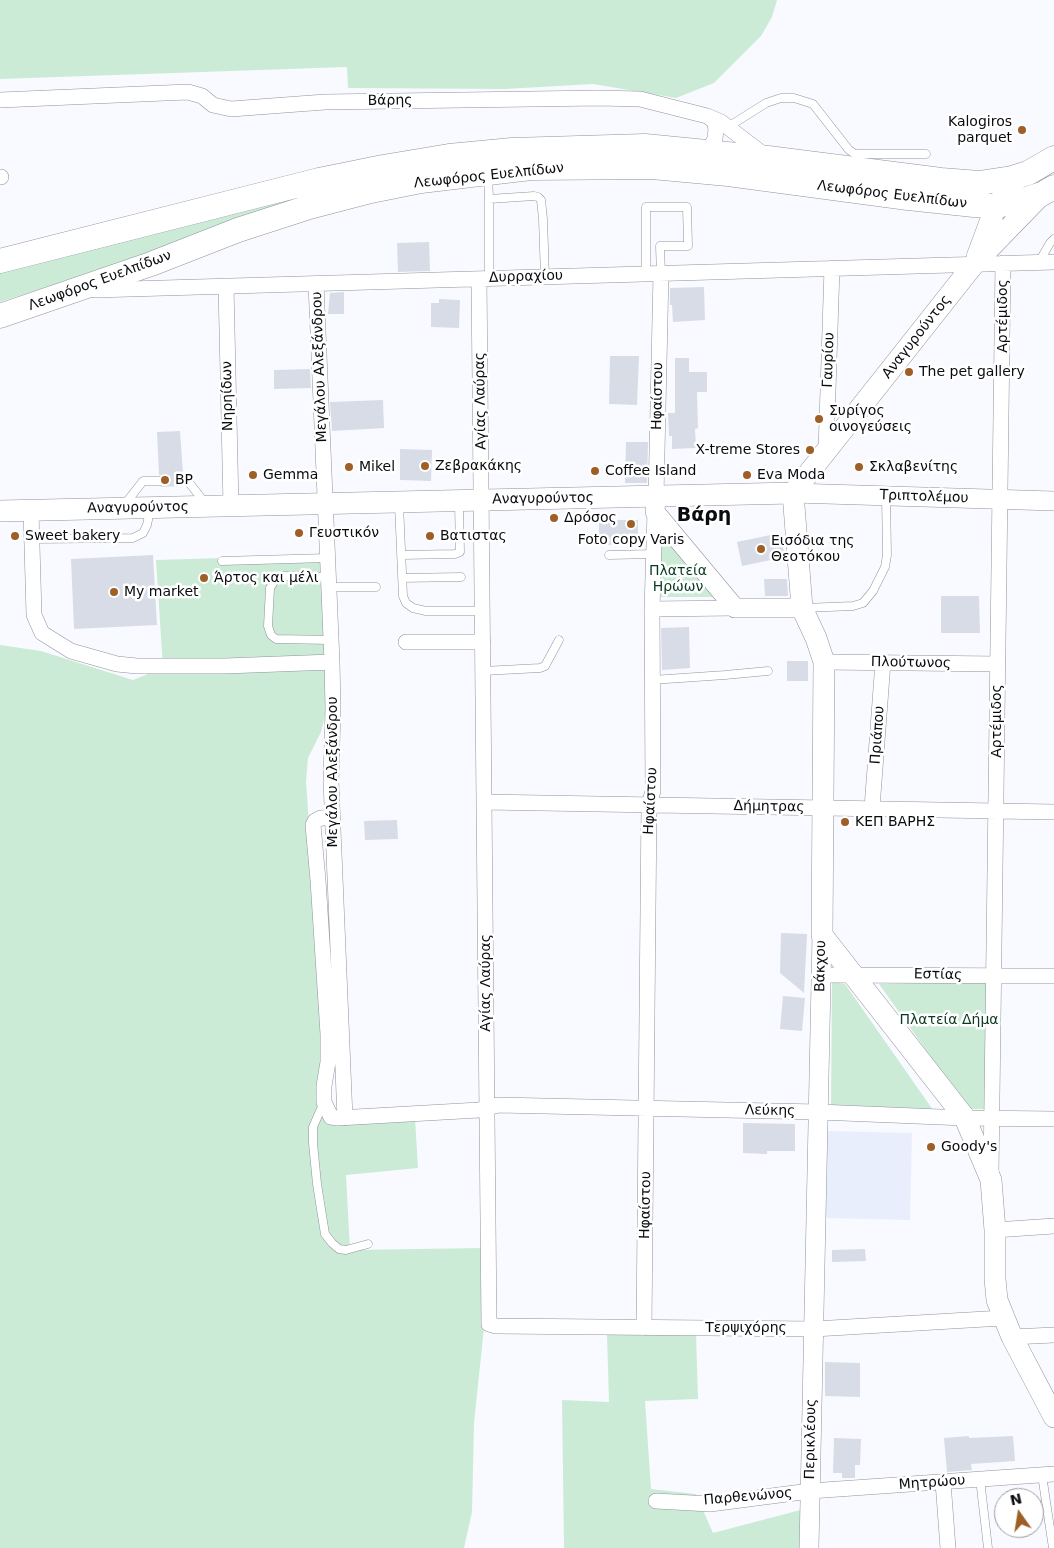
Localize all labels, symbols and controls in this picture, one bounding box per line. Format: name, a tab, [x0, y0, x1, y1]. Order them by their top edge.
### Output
street label: Βάρης	[367, 92, 413, 110]
place label: Kalogiros parquet	[948, 114, 1012, 146]
marker: Kalogiros parquet	[1016, 124, 1028, 136]
street label: Λεωφόρος Ευελπίδων	[413, 160, 565, 192]
street label: Λεωφόρος Ευελπίδων	[816, 177, 968, 213]
street label: Λεωφόρος Ευελπίδων	[26, 247, 174, 315]
street label: Δυρραχίου	[489, 267, 563, 287]
street label: Αρτέμιδος	[995, 279, 1011, 353]
street label: Μεγάλου Αλεξάνδρου	[309, 291, 331, 443]
street label: Αναγυρούντος	[879, 292, 955, 382]
street label: Γαυρίου	[820, 332, 838, 388]
street label: Αγίας Λαύρας	[472, 352, 490, 450]
street label: Νηρηίδων	[219, 361, 237, 431]
street label: Ηφαίστου	[649, 362, 667, 430]
place label: The pet gallery	[919, 364, 1025, 380]
marker: The pet gallery	[903, 366, 915, 378]
place label: Συρίγος οινογεύσεις	[829, 403, 912, 436]
marker: Συρίγος οινογεύσεις	[813, 413, 825, 425]
place label: X-treme Stores	[696, 442, 800, 458]
marker: X-treme Stores	[804, 444, 816, 456]
place label: Ζεβρακάκης	[435, 458, 522, 474]
place label: Mikel	[359, 459, 395, 475]
place label: Σκλαβενίτης	[869, 459, 958, 475]
marker: Ζεβρακάκης	[419, 460, 431, 472]
marker: Mikel	[343, 461, 355, 473]
marker: Σκλαβενίτης	[853, 461, 865, 473]
place label: Coffee Island	[605, 463, 696, 479]
marker: Coffee Island	[589, 465, 601, 477]
place label: Gemma	[263, 467, 318, 483]
place label: Eva Moda	[757, 467, 825, 483]
marker: Gemma	[247, 469, 259, 481]
marker: Eva Moda	[741, 469, 753, 481]
place label: BP	[175, 472, 193, 488]
marker: BP	[159, 474, 171, 486]
street label: Τριπτολέμου	[879, 487, 969, 507]
street label: Αναγυρούντος	[492, 490, 594, 508]
street label: Αναγυρούντος	[87, 499, 189, 517]
district label: Βάρη	[677, 505, 731, 527]
place label: Δρόσος	[564, 510, 617, 526]
marker: Δρόσος	[548, 512, 560, 524]
marker: Foto copy Varis	[625, 518, 637, 530]
place label: Γευστικόν	[309, 525, 379, 541]
marker: Γευστικόν	[293, 527, 305, 539]
place label: Sweet bakery	[25, 528, 120, 544]
place label: Βατιστας	[440, 528, 507, 544]
marker: Sweet bakery	[9, 530, 21, 542]
marker: Βατιστας	[424, 530, 436, 542]
place label: Foto copy Varis	[578, 532, 684, 548]
place label: Εισόδια της Θεοτόκου	[771, 533, 855, 566]
marker: Εισόδια της Θεοτόκου	[755, 543, 767, 555]
park label: Πλατεία Ηρώων	[649, 563, 707, 596]
place label: Άρτος και μέλι	[214, 570, 318, 586]
marker: Άρτος και μέλι	[198, 572, 210, 584]
place label: My market	[124, 584, 198, 600]
marker: My market	[108, 586, 120, 598]
street label: Πλούτωνος	[871, 654, 951, 672]
street label: Αρτέμιδος	[989, 684, 1005, 758]
street label: Μεγάλου Αλεξάνδρου	[325, 697, 341, 847]
street label: Πριάπου	[868, 705, 888, 765]
street label: Ηφαίστου	[641, 767, 661, 835]
street label: Δήμητρας	[733, 798, 805, 816]
place label: ΚΕΠ ΒΑΡΗΣ	[855, 814, 935, 830]
marker: ΚΕΠ ΒΑΡΗΣ	[839, 816, 851, 828]
street label: Αγίας Λαύρας	[478, 934, 494, 1032]
street label: Βάκχου	[812, 940, 830, 992]
street label: Εστίας	[914, 966, 962, 984]
park label: Πλατεία Δήμα	[899, 1012, 999, 1028]
street label: Λεύκης	[745, 1102, 795, 1120]
place label: Goody's	[941, 1139, 997, 1155]
marker: Goody's	[925, 1141, 937, 1153]
street label: Ηφαίστου	[637, 1171, 655, 1239]
street label: Τερψιχόρης	[705, 1320, 787, 1336]
street label: Περικλέους	[802, 1399, 820, 1479]
street label: Μητρώου	[898, 1472, 966, 1494]
street label: Παρθενώνος	[703, 1485, 793, 1509]
north arrow	[994, 1488, 1044, 1538]
text: N	[1008, 1490, 1023, 1508]

